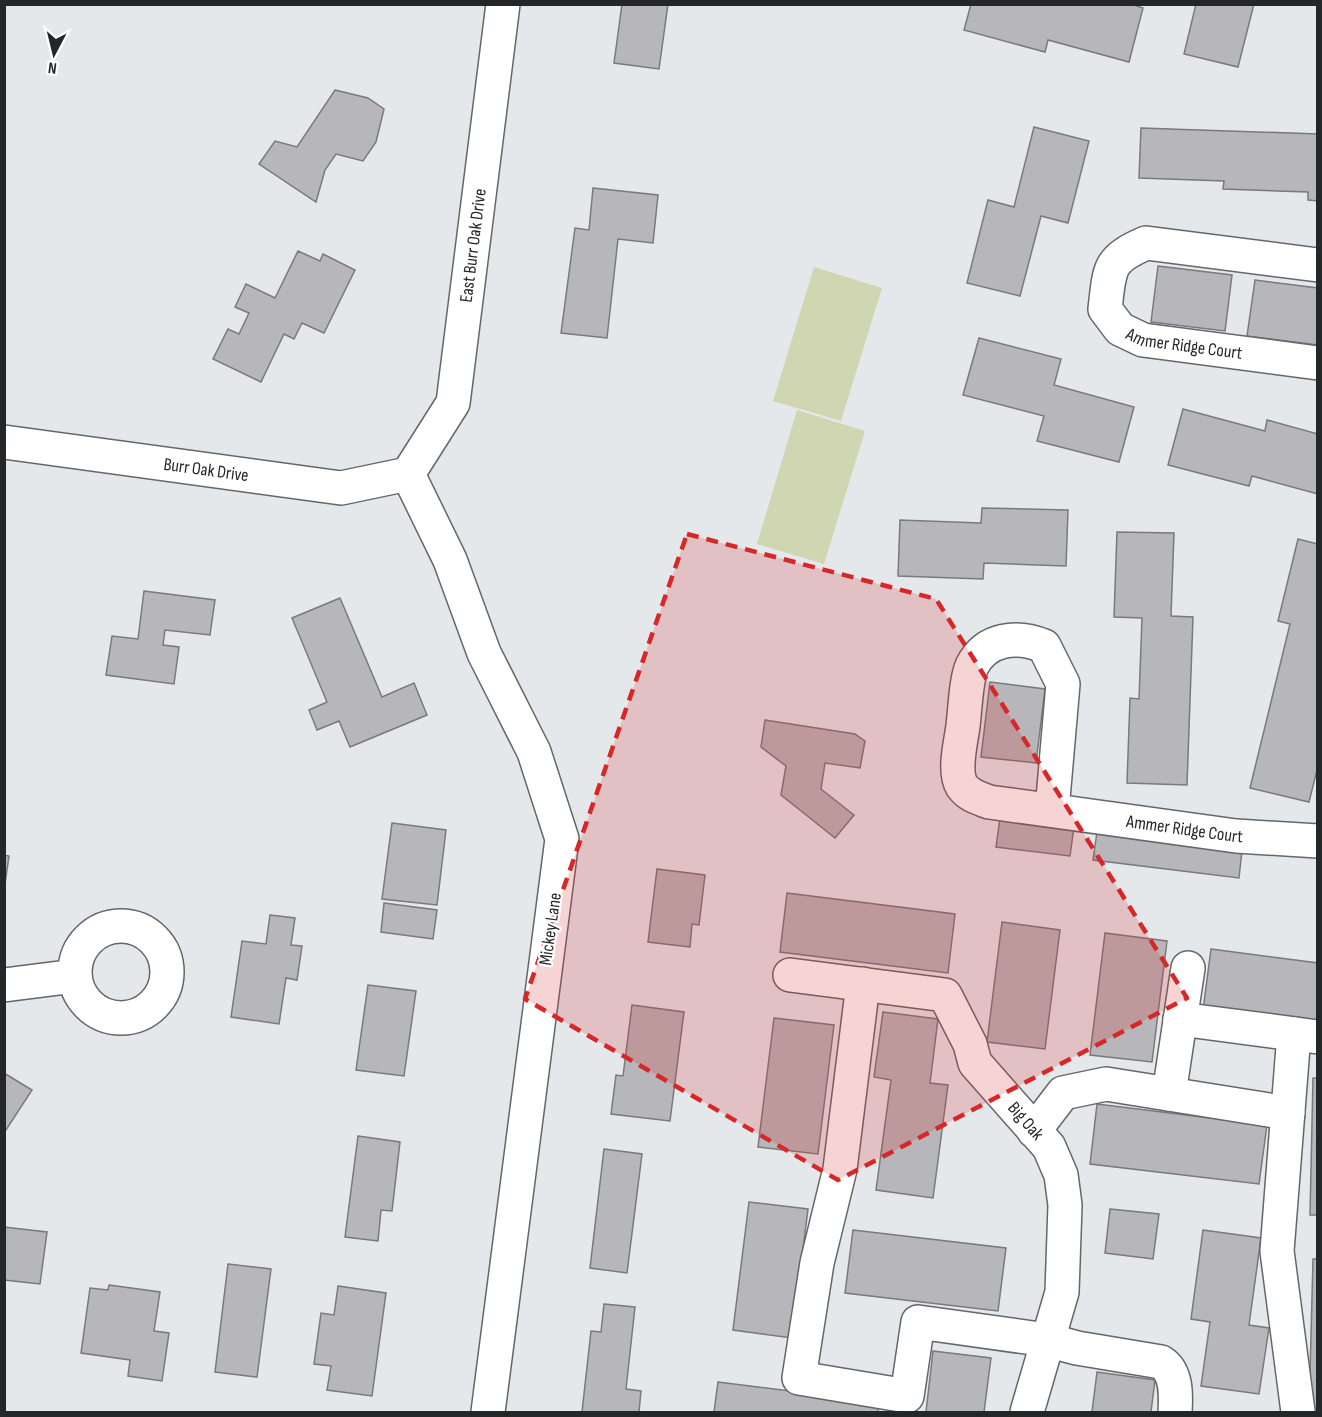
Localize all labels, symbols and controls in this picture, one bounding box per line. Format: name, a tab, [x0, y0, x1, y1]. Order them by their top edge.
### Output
north arrow	[24, 24, 84, 84]
text: N	[47, 57, 58, 77]
street label: East Burr Oak Drive	[456, 187, 491, 304]
street label: Ammer Ridge Court	[1122, 323, 1244, 364]
street label: Burr Oak Drive	[162, 454, 250, 486]
street label: Ammer Ridge Court	[1124, 811, 1244, 847]
street label: Mickey Lane	[535, 891, 566, 967]
street label: Big Oak	[1003, 1098, 1048, 1145]

